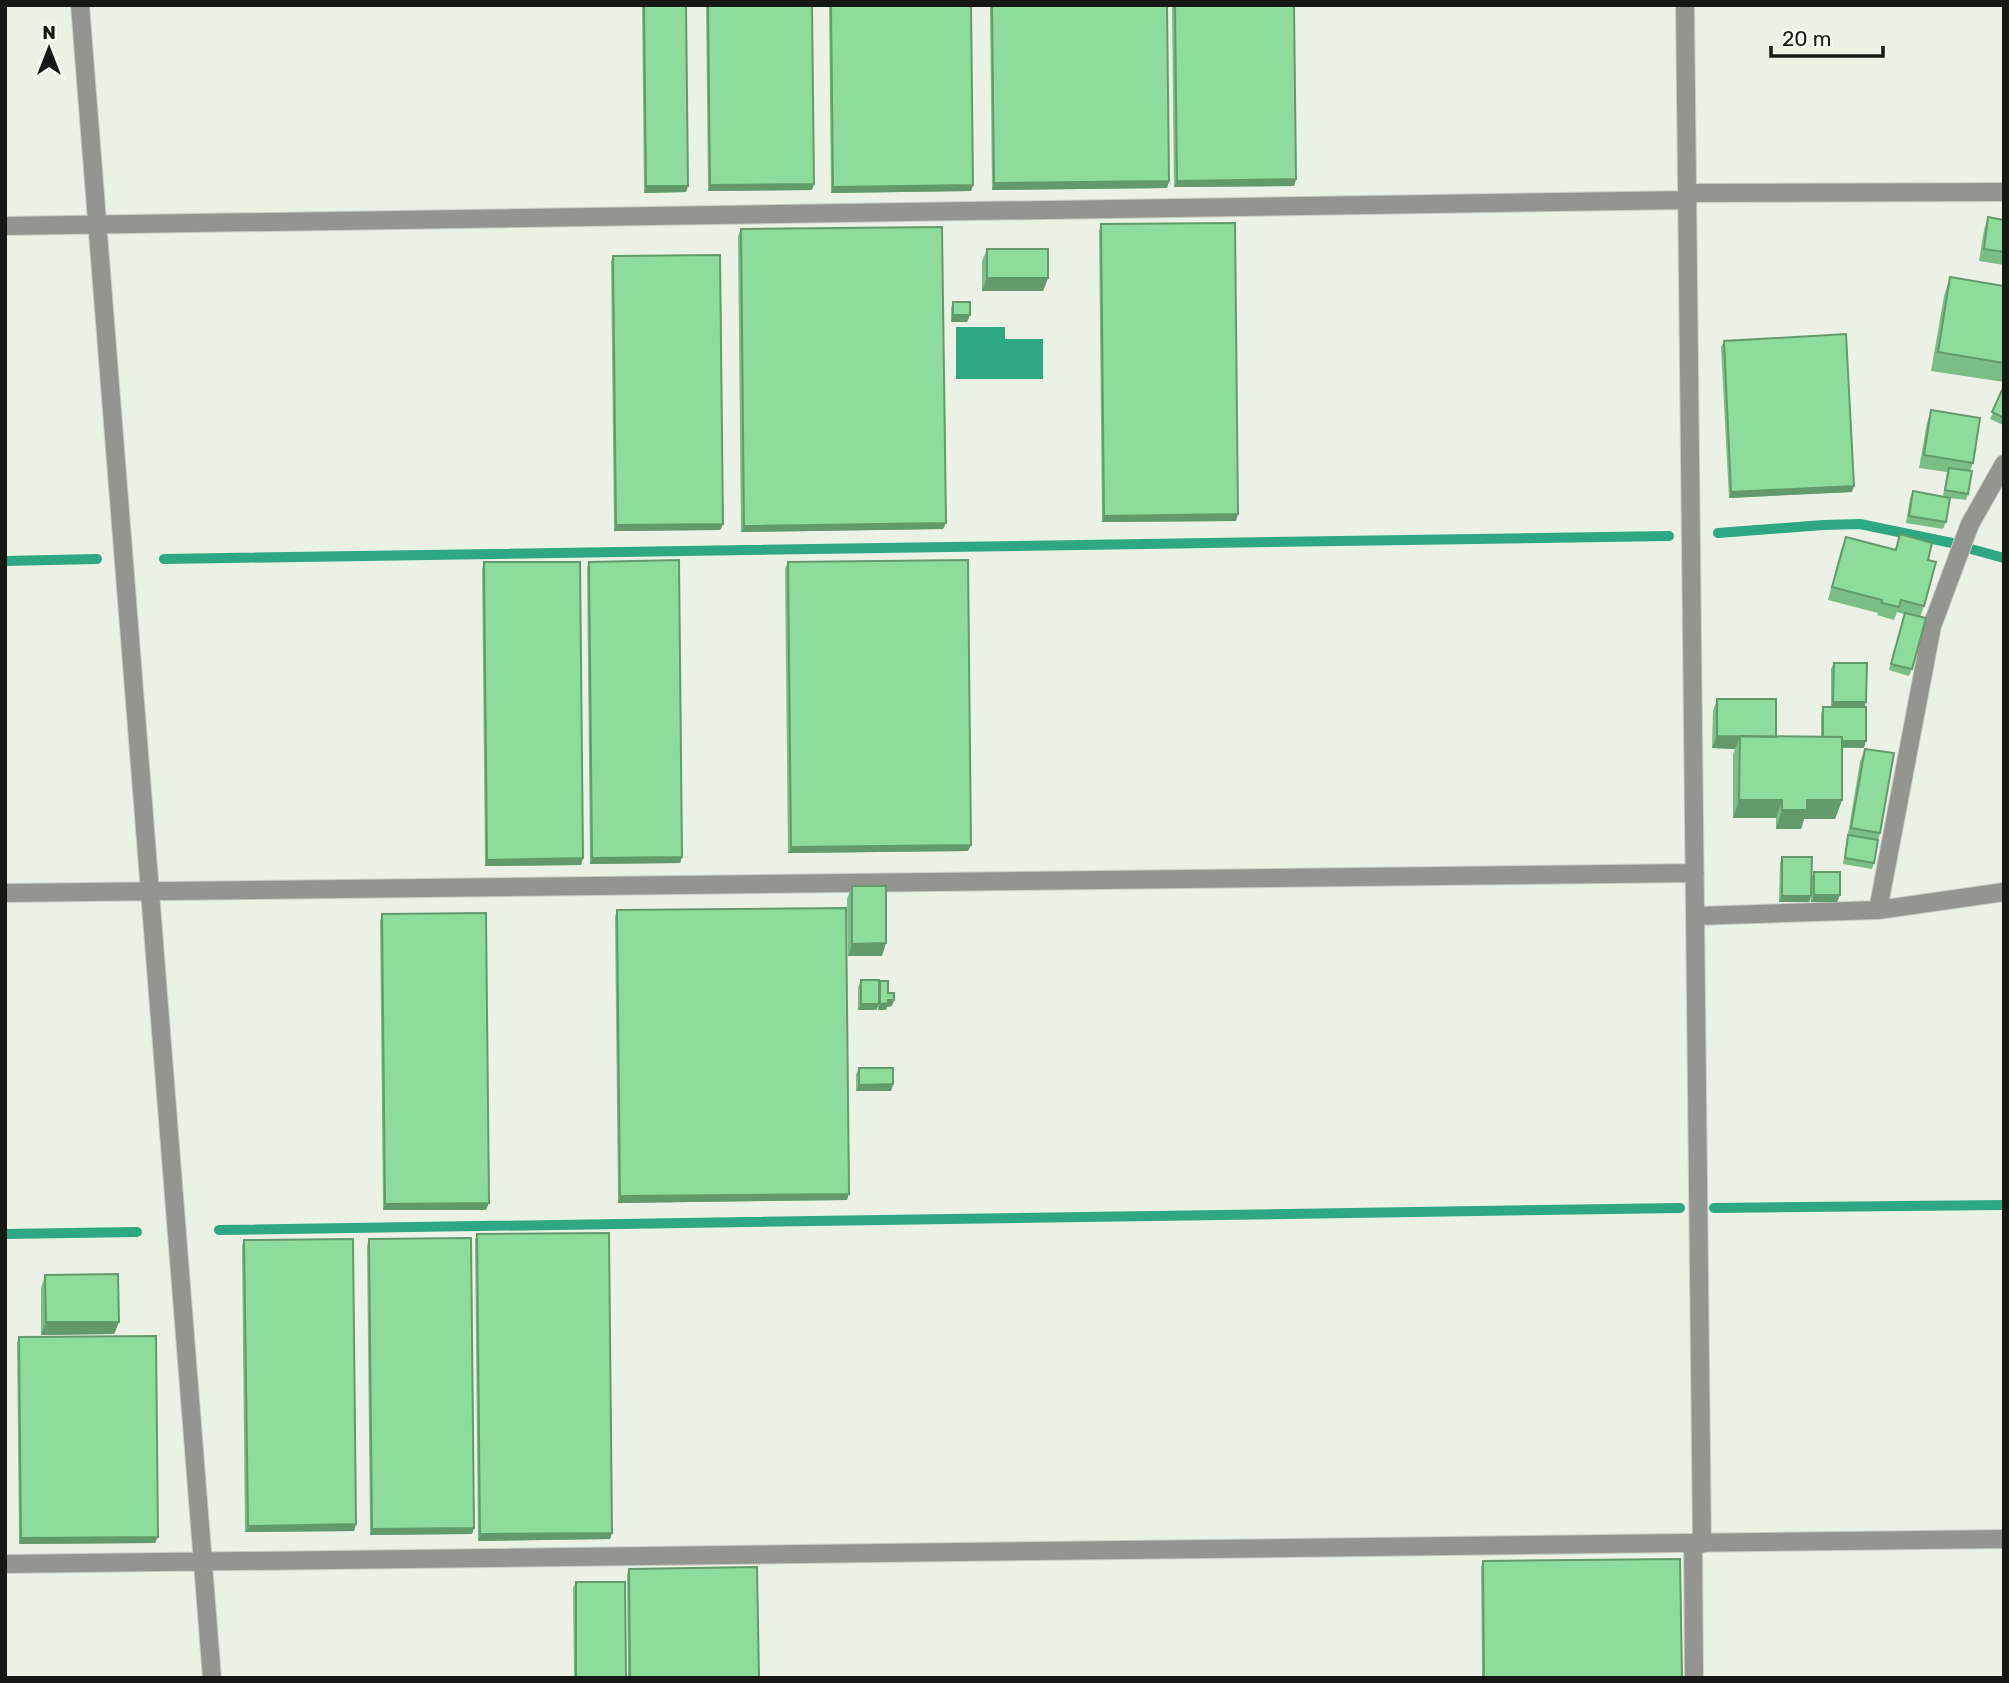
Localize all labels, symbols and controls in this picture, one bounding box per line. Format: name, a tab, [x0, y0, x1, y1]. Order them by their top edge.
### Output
north arrow	[14, 14, 84, 84]
scale bar	[1771, 14, 1883, 58]
text: N	[42, 21, 56, 44]
text: 20 m	[1782, 26, 1831, 51]

